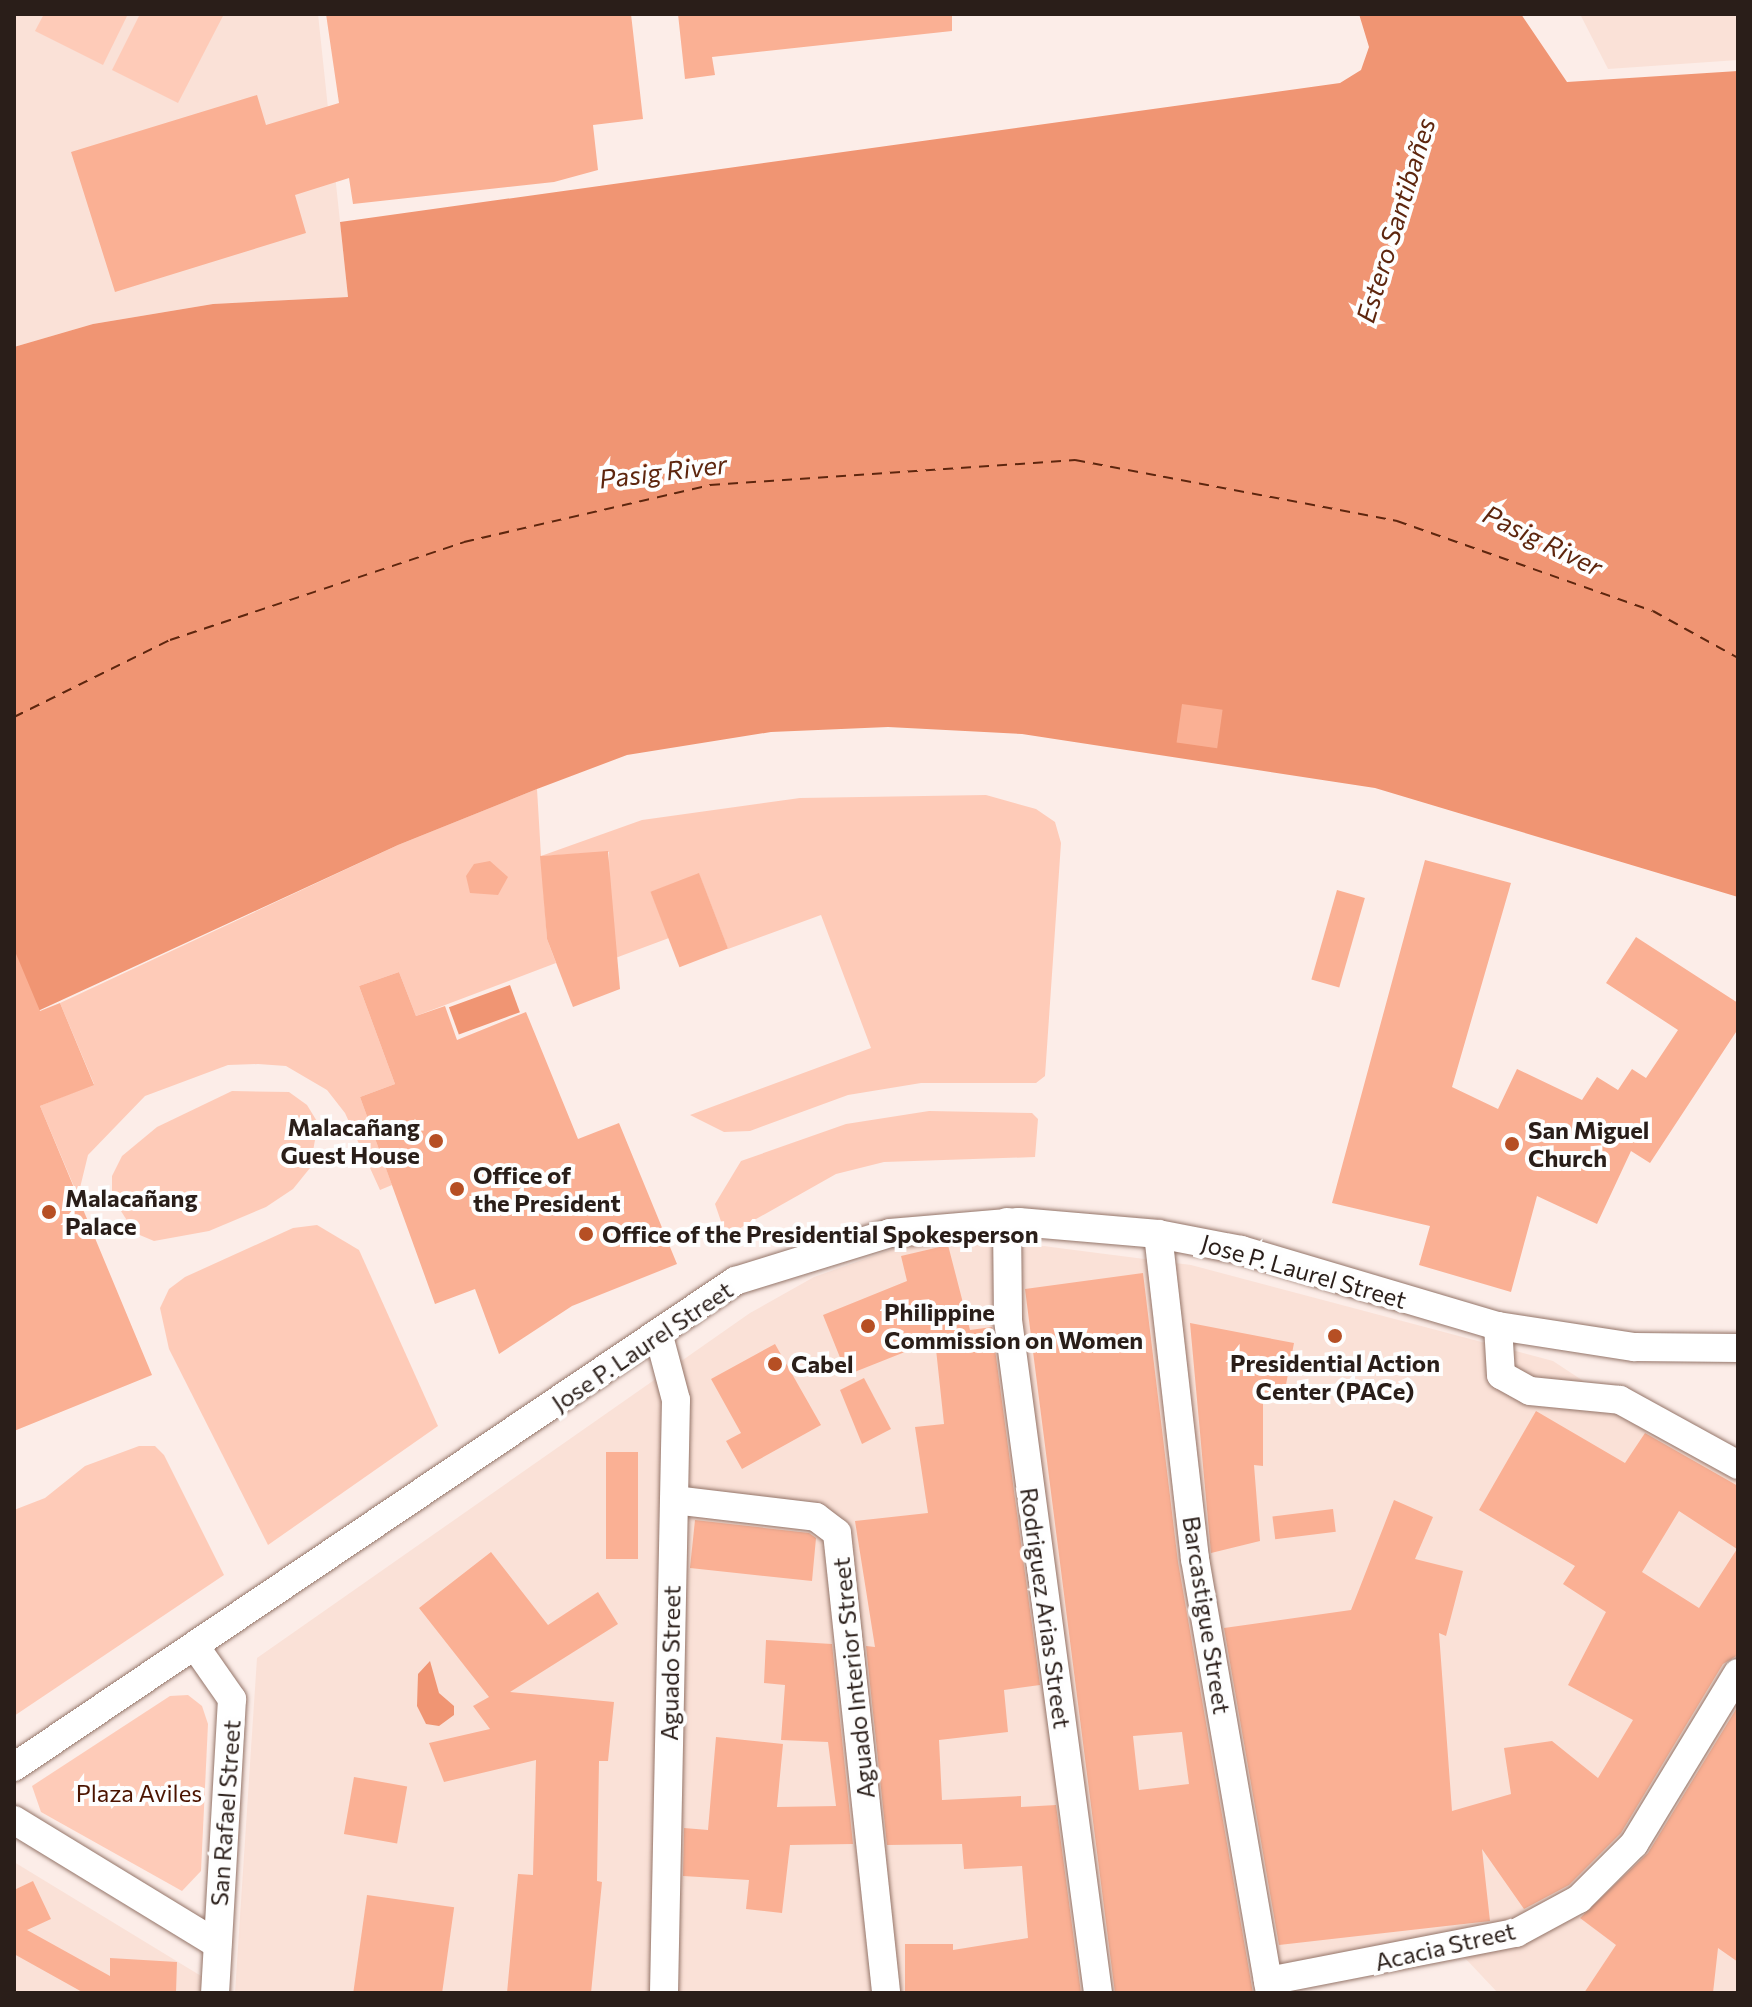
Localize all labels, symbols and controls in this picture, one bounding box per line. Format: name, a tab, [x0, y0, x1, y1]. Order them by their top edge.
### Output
water label: Estero Santibañes	[1349, 114, 1441, 326]
water label: Pasig River	[597, 448, 729, 494]
water label: Pasig River	[1478, 498, 1608, 582]
place label: Malacañang Guest House	[281, 1113, 420, 1169]
place label: San Miguel Church	[1528, 1116, 1649, 1172]
marker: Malacañang Guest House	[427, 1132, 445, 1150]
marker: San Miguel Church	[1503, 1135, 1521, 1153]
place label: Office of the President	[473, 1161, 621, 1217]
marker: Office of the President	[448, 1180, 466, 1198]
place label: Malacañang Palace	[65, 1184, 198, 1240]
marker: Malacañang Palace	[40, 1203, 58, 1221]
place label: Office of the Presidential Spokesperson	[602, 1220, 1039, 1248]
marker: Office of the Presidential Spokesperson	[577, 1225, 595, 1243]
street label: Jose P. Laurel Street	[1198, 1228, 1410, 1314]
street label: Jose P. Laurel Street	[546, 1275, 738, 1417]
place label: Philippine Commission on Women	[884, 1298, 1143, 1354]
marker: Philippine Commission on Women	[859, 1317, 877, 1335]
marker: Presidential Action Center (PACe)	[1326, 1327, 1344, 1345]
place label: Presidential Action Center (PACe)	[1230, 1349, 1440, 1405]
place label: Cabel	[791, 1350, 853, 1378]
marker: Cabel	[766, 1355, 784, 1373]
street label: Rodriguez Arias Street	[1015, 1486, 1077, 1730]
street label: Barcastigue Street	[1177, 1514, 1237, 1716]
street label: Aguado Interior Street	[826, 1556, 880, 1800]
street label: Aguado Street	[654, 1585, 686, 1741]
street label: San Rafael Street	[204, 1719, 246, 1907]
park label: Plaza Aviles	[76, 1779, 202, 1807]
street label: Acacia Street	[1372, 1916, 1518, 1976]

